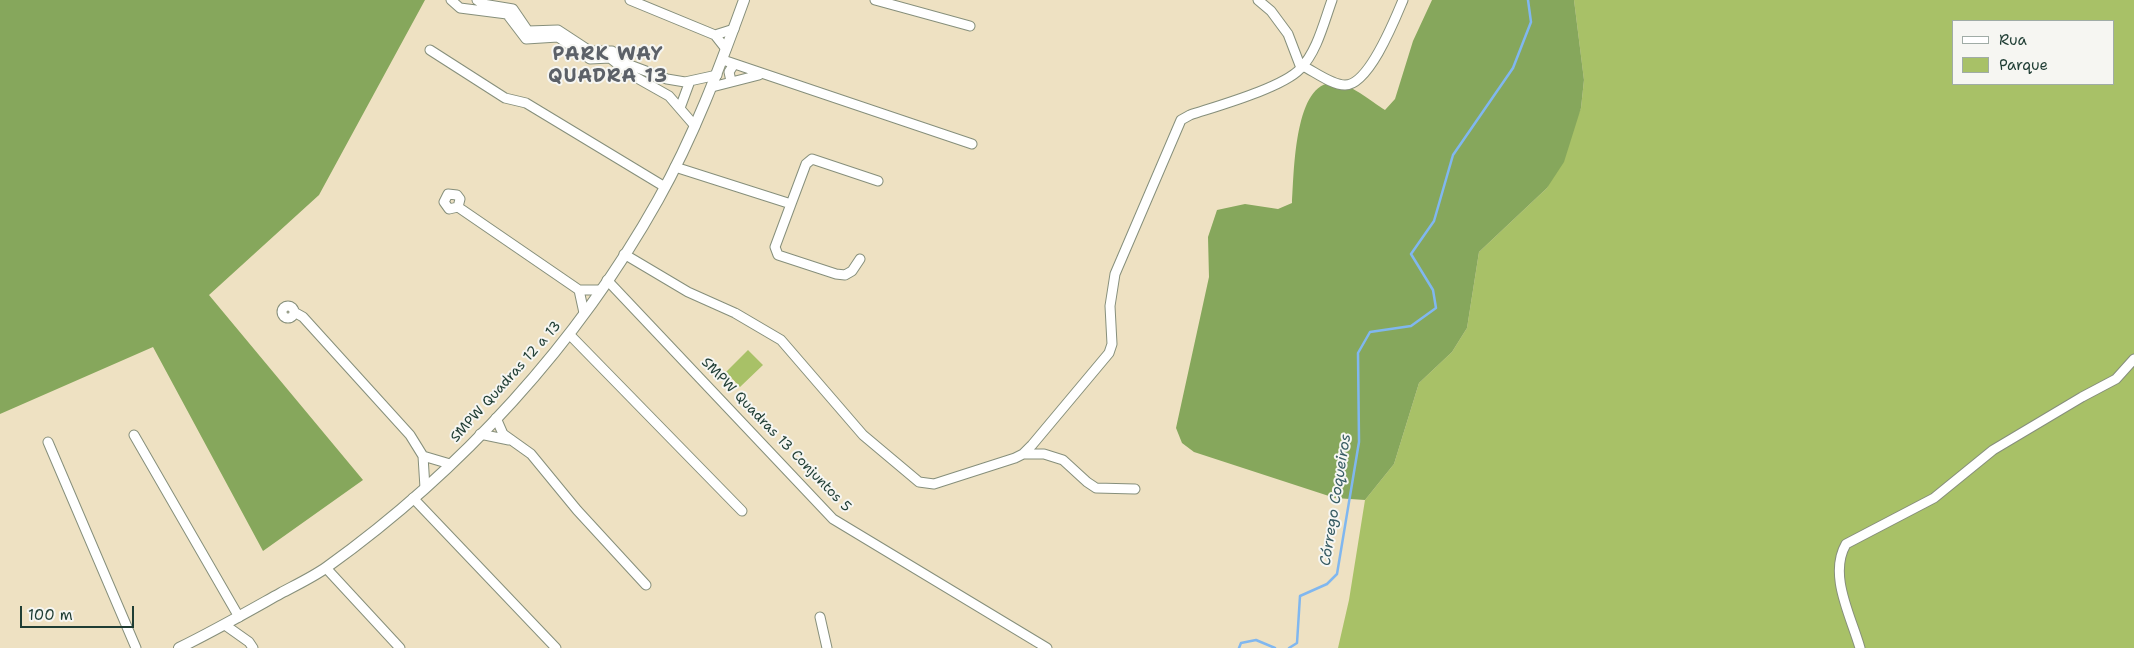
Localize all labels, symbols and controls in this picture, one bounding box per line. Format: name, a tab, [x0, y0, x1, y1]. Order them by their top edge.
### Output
legend	[1952, 20, 2114, 85]
text: Rua	[1999, 30, 2027, 50]
district label: PARK WAY QUADRA 13	[547, 44, 669, 88]
text: Parque	[1999, 55, 2048, 75]
street label: SMPW Quadras 12 a 13	[447, 318, 565, 446]
street label: SMPW Quadras 13 Conjuntos 5	[698, 354, 854, 516]
water label: Córrego Coqueiros	[1317, 433, 1355, 567]
scale bar	[22, 596, 136, 628]
text: 100 m	[28, 605, 73, 625]

